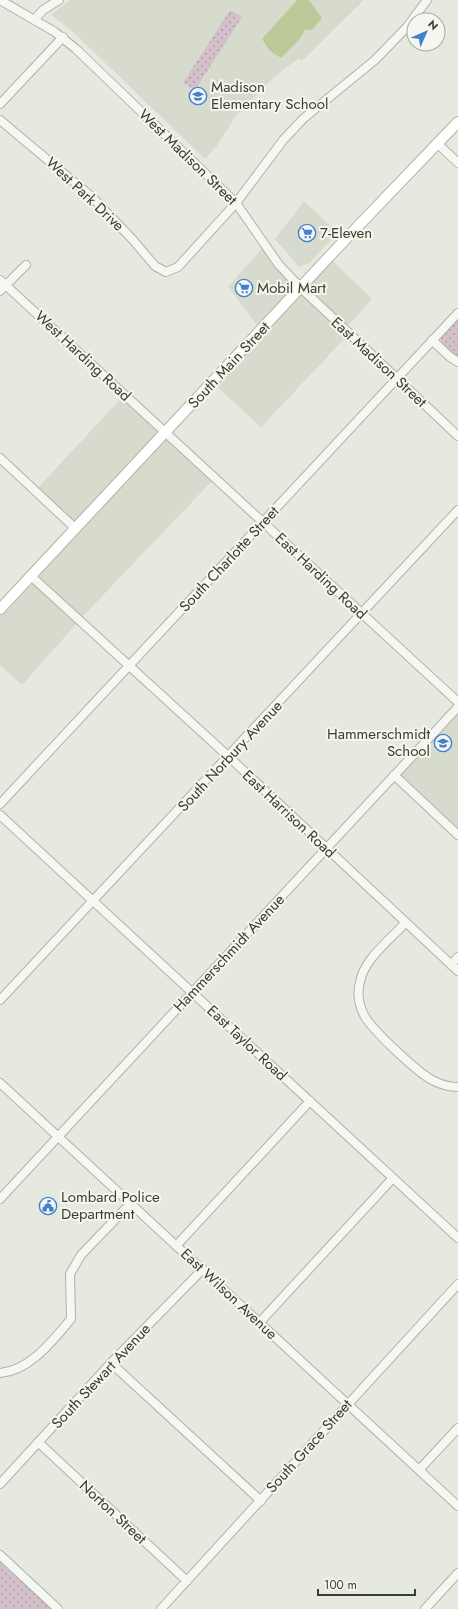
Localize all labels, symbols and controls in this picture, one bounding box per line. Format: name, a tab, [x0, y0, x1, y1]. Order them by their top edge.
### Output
north arrow	[406, 12, 446, 52]
text: N	[424, 16, 442, 34]
place label: Madison Elementary School	[211, 76, 328, 115]
school or university icon: Madison Elementary School	[188, 86, 208, 106]
street label: West Madison Street	[134, 104, 243, 210]
street label: West Park Drive	[41, 152, 129, 236]
place label: 7-Eleven	[320, 222, 372, 244]
supermarket icon: 7-Eleven	[297, 223, 317, 243]
place label: Mobil Mart	[257, 277, 326, 299]
supermarket icon: Mobil Mart	[234, 278, 254, 298]
street label: West Harding Road	[30, 306, 136, 406]
street label: East Madison Street	[326, 312, 432, 413]
street label: South Main Street	[183, 316, 275, 413]
street label: South Charlotte Street	[174, 501, 284, 617]
street label: East Harding Road	[270, 528, 372, 624]
street label: South Norbury Avenue	[172, 695, 288, 817]
place label: Hammerschmidt School	[327, 723, 430, 762]
school or university icon: Hammerschmidt School	[433, 733, 453, 753]
street label: East Harrison Road	[237, 765, 341, 863]
street label: Hammerschmidt Avenue	[168, 889, 290, 1017]
street label: East Taylor Road	[202, 1000, 292, 1086]
place label: Lombard Police Department	[61, 1186, 160, 1225]
public building icon: Lombard Police Department	[38, 1196, 58, 1216]
street label: East Wilson Avenue	[176, 1243, 282, 1345]
street label: South Stewart Avenue	[46, 1318, 156, 1434]
street label: South Grace Street	[261, 1394, 357, 1498]
street label: Norton Street	[74, 1475, 152, 1549]
scale bar	[318, 1571, 415, 1597]
text: 100 m	[324, 1576, 357, 1594]

